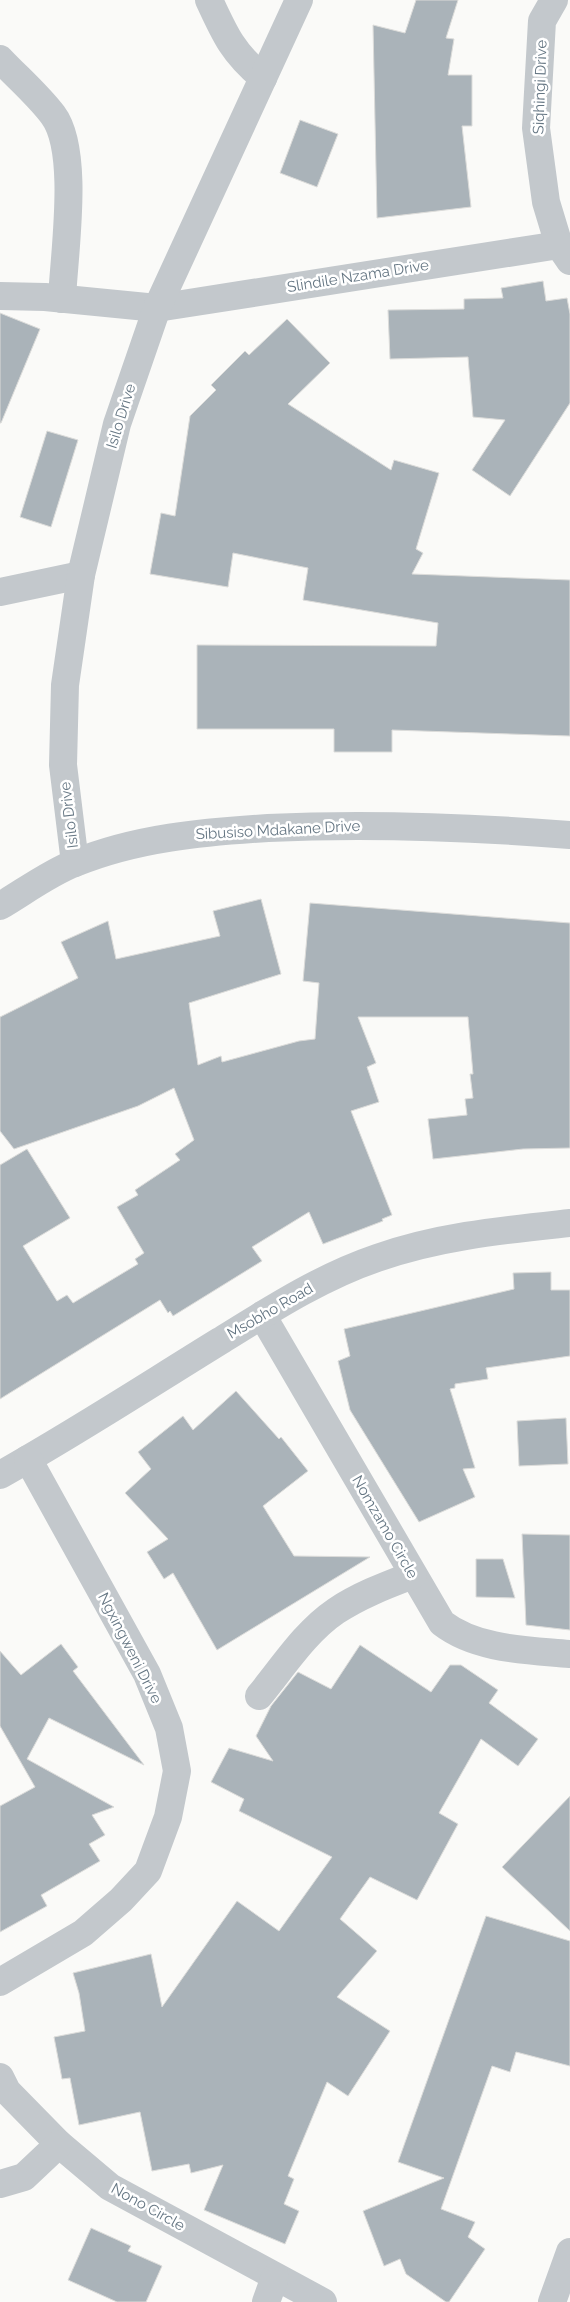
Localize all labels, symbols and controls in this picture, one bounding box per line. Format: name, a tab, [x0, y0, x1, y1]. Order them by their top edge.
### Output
street label: Siqhingi Drive	[529, 39, 551, 135]
street label: Slindile Nzama Drive	[286, 256, 430, 296]
street label: Isilo Drive	[103, 381, 139, 451]
street label: Isilo Drive	[56, 781, 82, 849]
street label: Sibusiso Mdakane Drive	[195, 817, 361, 843]
street label: Msobho Road	[224, 1279, 316, 1343]
street label: Nomzamo Circle	[348, 1472, 422, 1582]
street label: Ngxingweni Drive	[94, 1590, 166, 1707]
street label: Nono Circle	[108, 2179, 188, 2235]

